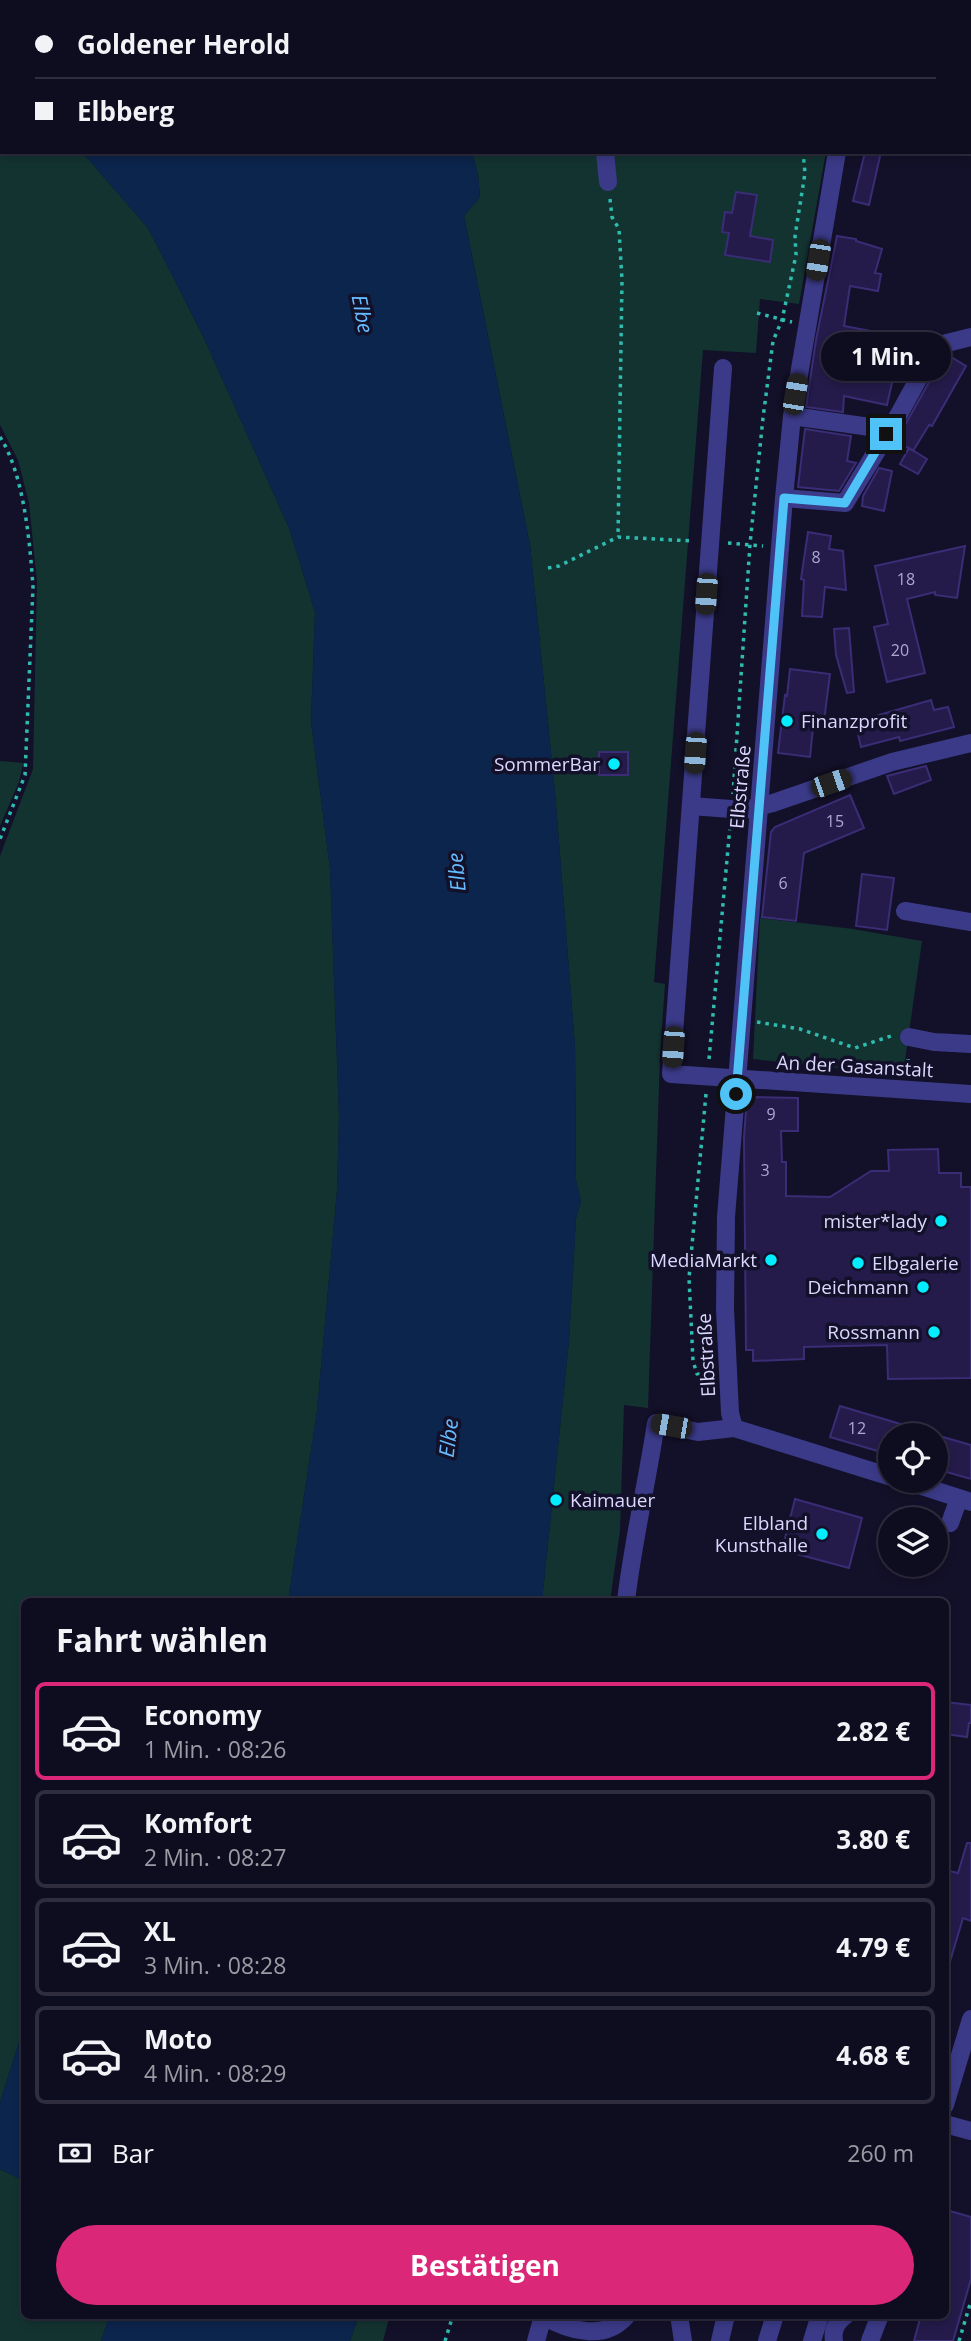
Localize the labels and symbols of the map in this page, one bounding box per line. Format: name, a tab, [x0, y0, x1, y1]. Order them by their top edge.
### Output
car	[805, 238, 832, 282]
water label: Elbe	[346, 292, 380, 335]
callout: 1 Min.	[821, 332, 951, 382]
car	[782, 371, 809, 417]
route end	[870, 418, 902, 450]
house number: 8	[811, 546, 821, 568]
house number: 18	[897, 568, 915, 590]
car	[695, 572, 718, 616]
house number: 20	[891, 639, 909, 661]
place label: Finanzprofit	[801, 708, 907, 734]
marker: Finanzprofit	[779, 713, 795, 729]
car	[684, 731, 707, 775]
street label: Elbstraße	[723, 744, 757, 830]
place label: SommerBar	[494, 751, 600, 777]
marker: SommerBar	[606, 756, 622, 772]
car	[808, 766, 855, 800]
house number: 15	[826, 810, 844, 832]
water label: Elbe	[440, 852, 472, 893]
house number: 6	[778, 872, 788, 894]
car	[662, 1025, 685, 1069]
street label: An der Gasanstalt	[776, 1049, 934, 1083]
route start	[720, 1078, 752, 1110]
house number: 9	[766, 1103, 776, 1125]
house number: 3	[760, 1159, 770, 1181]
place label: mister*lady	[823, 1208, 927, 1234]
marker: mister*lady	[933, 1213, 949, 1229]
place label: MediaMarkt	[650, 1247, 757, 1273]
place label: Elbgalerie	[872, 1250, 959, 1276]
marker: MediaMarkt	[763, 1252, 779, 1268]
marker: Elbgalerie	[850, 1255, 866, 1271]
place label: Deichmann	[808, 1274, 909, 1300]
marker: Deichmann	[915, 1279, 931, 1295]
street label: Elbstraße	[691, 1313, 721, 1397]
place label: Rossmann	[827, 1319, 920, 1345]
marker: Rossmann	[926, 1324, 942, 1340]
car	[649, 1412, 694, 1440]
water label: Elbe	[432, 1417, 464, 1459]
house number: 12	[848, 1417, 866, 1439]
place label: Kaimauer	[570, 1487, 655, 1513]
marker: Kaimauer	[548, 1492, 564, 1508]
place label: Elbland Kunsthalle	[715, 1510, 808, 1558]
marker: Elbland Kunsthalle	[814, 1526, 830, 1542]

